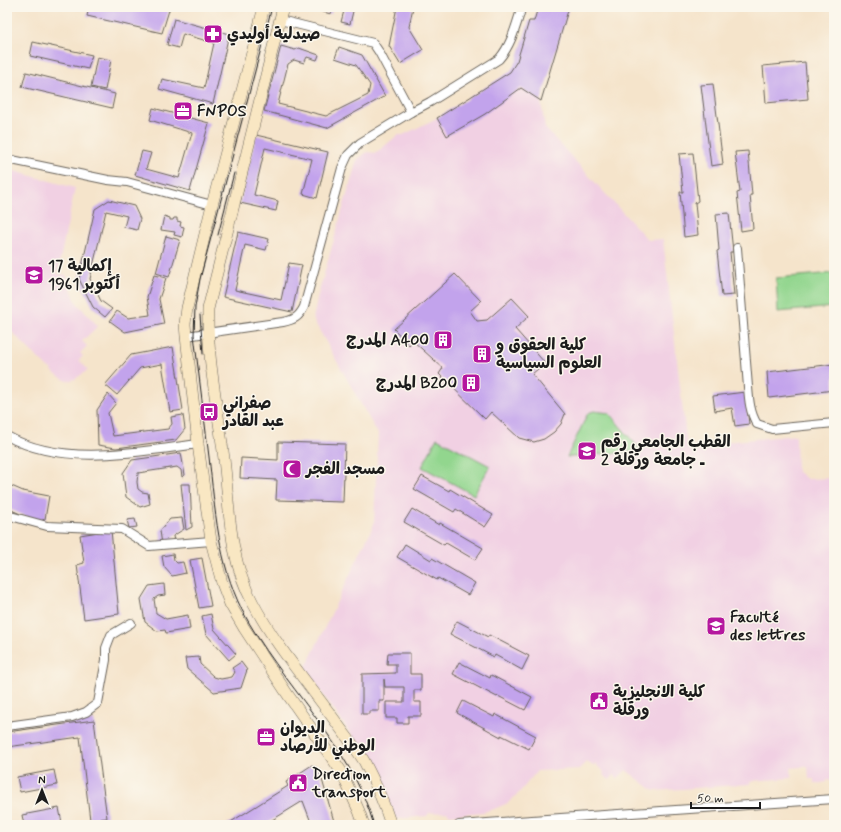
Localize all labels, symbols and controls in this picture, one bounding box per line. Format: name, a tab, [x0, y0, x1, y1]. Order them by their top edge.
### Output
pharmacy icon: صيدلية أوليدي	[202, 23, 224, 45]
place label: صيدلية أوليدي	[227, 23, 320, 46]
office icon: FNPOS	[172, 100, 194, 122]
place label: FNPOS	[197, 101, 247, 122]
place label: إكمالية 17 أكتوبر 1961	[48, 256, 120, 295]
school or university icon: إكمالية 17 أكتوبر 1961	[23, 264, 45, 286]
building icon: المدرج A400	[432, 329, 454, 351]
place label: المدرج A400	[346, 330, 429, 351]
place label: كلية الحقوق و العلوم السياسية	[495, 335, 601, 375]
building icon: كلية الحقوق و العلوم السياسية	[471, 343, 493, 365]
building icon: المدرج B200	[460, 372, 482, 394]
place label: المدرج B200	[376, 373, 457, 394]
place label: صفراني عبد القادر	[221, 393, 284, 432]
bus stop icon: صفراني عبد القادر	[198, 401, 220, 423]
place label: القطب الجامعي رقم 2 ـ جامعة ورقلة	[601, 432, 731, 471]
school or university icon: القطب الجامعي رقم 2 ـ جامعة ورقلة	[576, 440, 598, 462]
mosque icon: مسجد الفجر	[281, 458, 303, 480]
place label: مسجد الفجر	[304, 459, 385, 480]
place label: Faculté des lettres	[730, 607, 805, 646]
school or university icon: Faculté des lettres	[705, 615, 727, 637]
place label: كلية الانجليزية ورقلة	[613, 682, 705, 721]
public building icon: كلية الانجليزية ورقلة	[588, 690, 610, 712]
place label: الديوان الوطني للأرصاد	[280, 718, 375, 760]
office icon: الديوان الوطني للأرصاد	[255, 726, 277, 748]
place label: Direction transport	[311, 764, 387, 803]
north arrow	[22, 770, 62, 810]
public building icon: Direction transport	[287, 772, 309, 794]
text: N	[38, 774, 46, 788]
scale bar	[691, 784, 760, 810]
text: 50 m	[697, 791, 724, 807]

